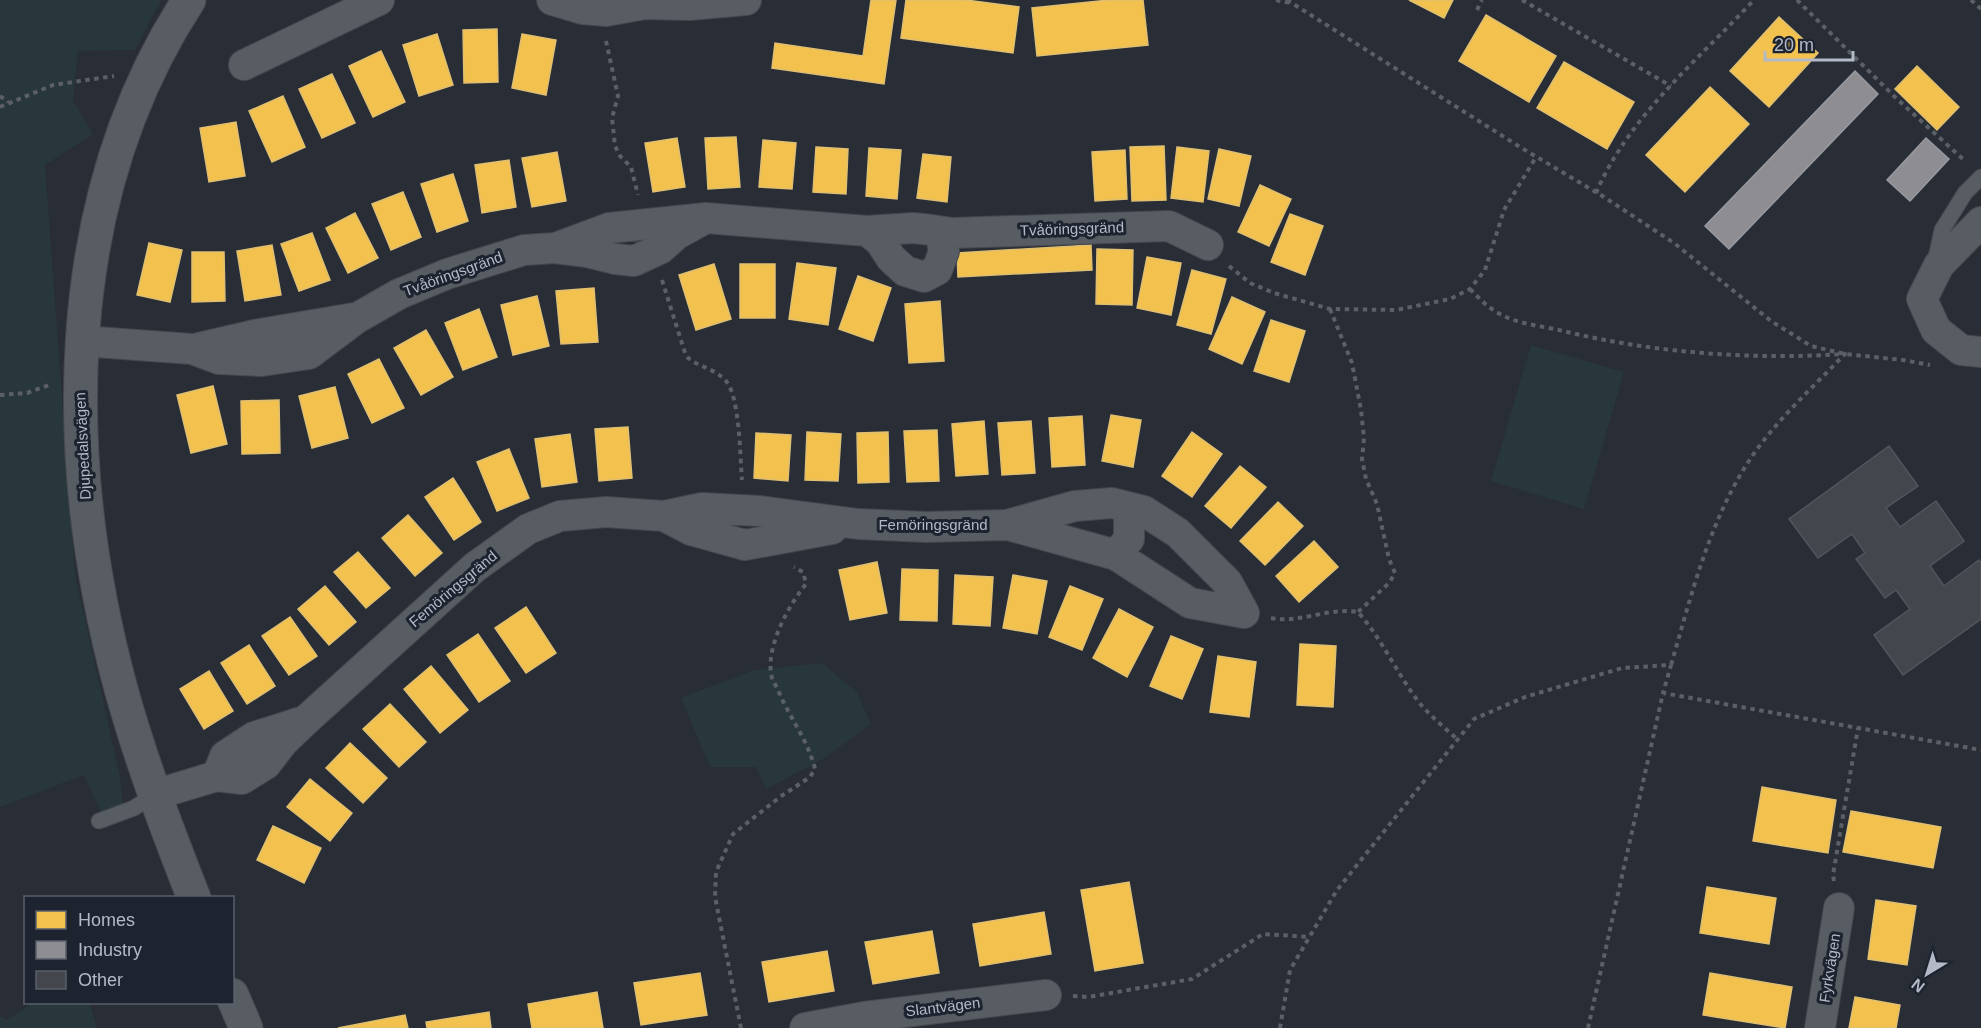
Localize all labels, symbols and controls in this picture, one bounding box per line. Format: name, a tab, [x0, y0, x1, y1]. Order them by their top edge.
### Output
scale bar	[1765, 24, 1854, 62]
text: 20 m	[1774, 35, 1814, 55]
street label: Tvåöringsgränd	[1020, 218, 1124, 239]
street label: Tvåöringsgränd	[401, 248, 505, 299]
street label: Djupedalsvägen	[71, 392, 94, 500]
street label: Femöringsgränd	[878, 516, 988, 533]
street label: Femöringsgränd	[405, 547, 500, 630]
legend	[24, 896, 234, 1004]
text: Homes	[78, 910, 135, 930]
street label: Fyrkvägen	[1816, 932, 1843, 1004]
text: Industry	[78, 940, 142, 960]
north arrow	[1897, 944, 1957, 1004]
text: Other	[78, 970, 123, 990]
text: N	[1908, 975, 1928, 996]
street label: Slantvägen	[905, 993, 981, 1020]

